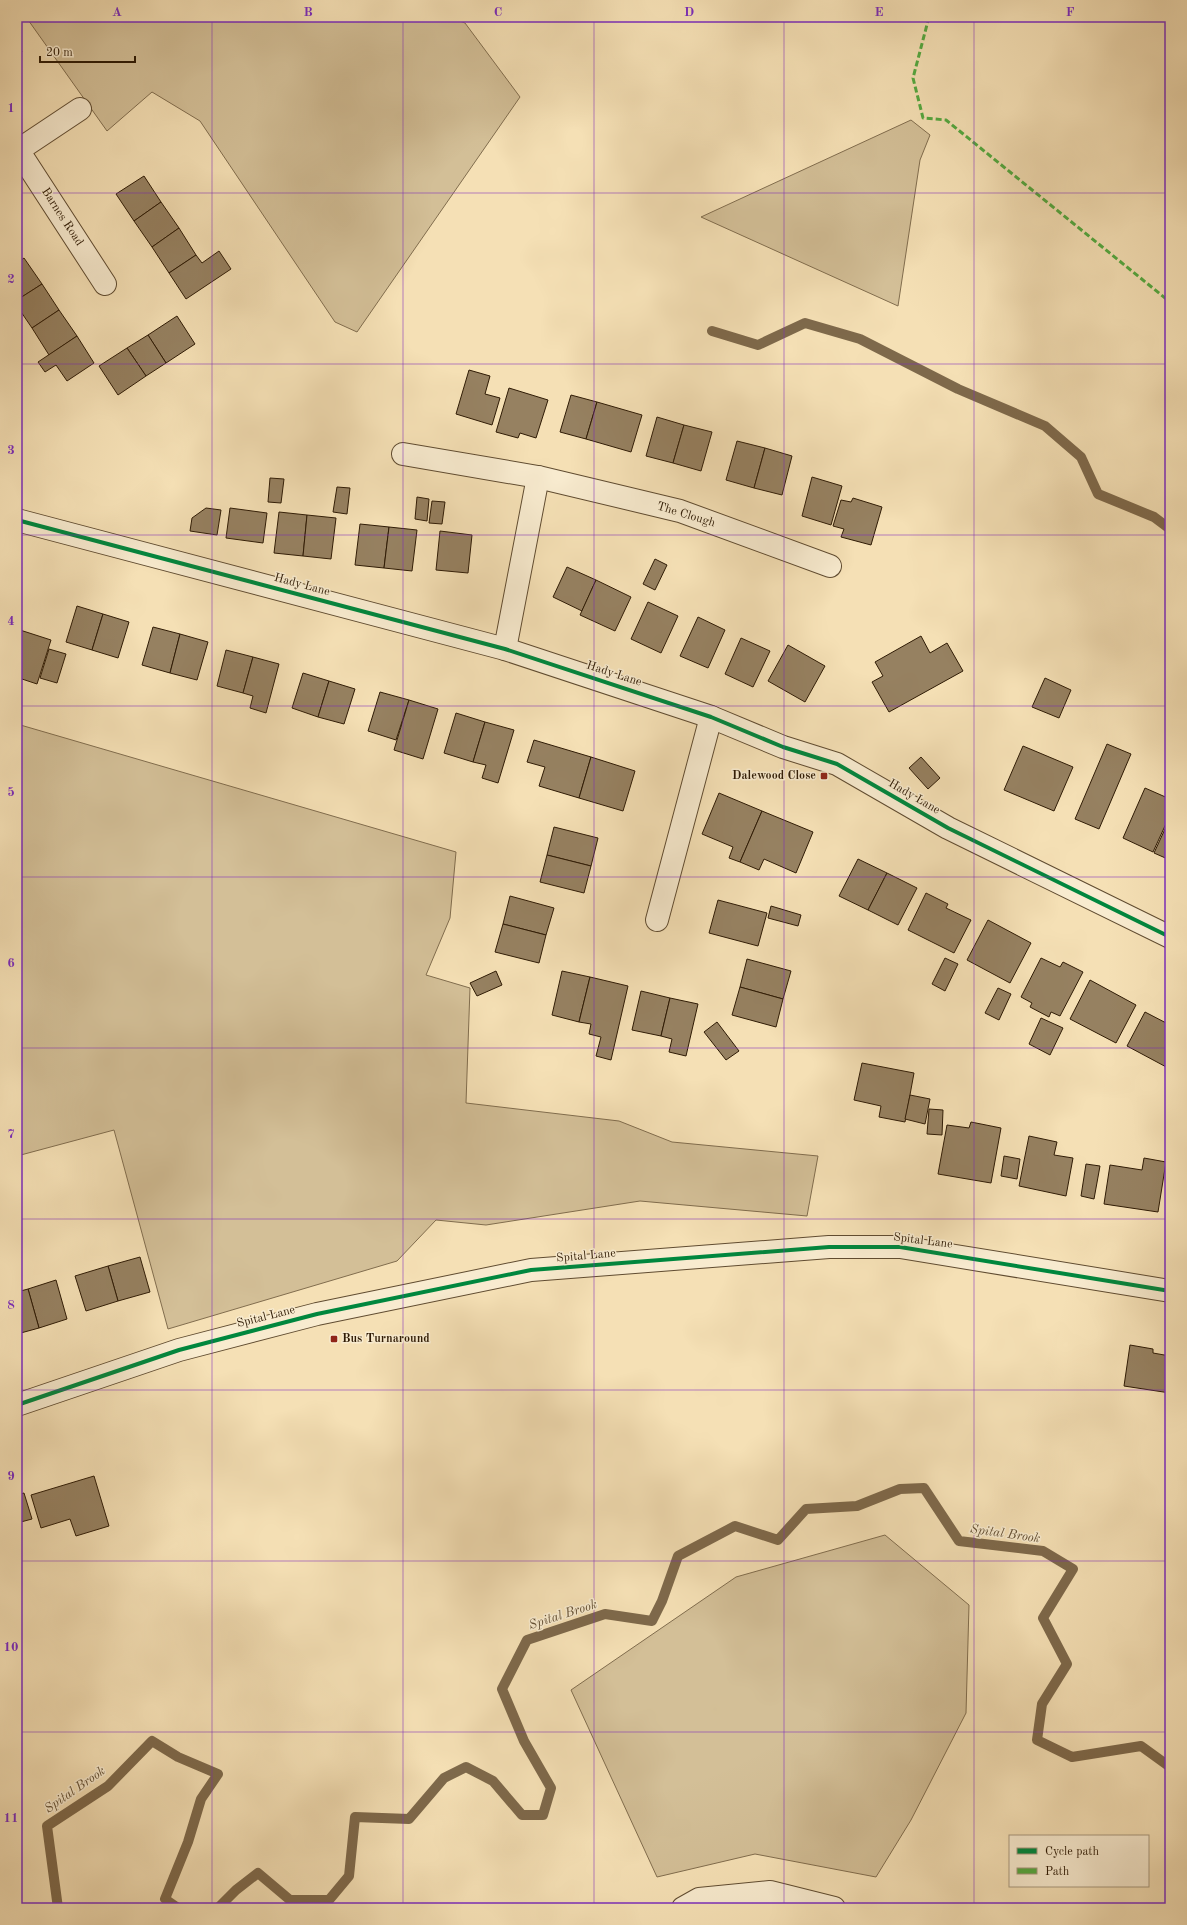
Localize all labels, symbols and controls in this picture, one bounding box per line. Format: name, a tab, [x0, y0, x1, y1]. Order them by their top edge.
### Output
text: A	[112, 6, 122, 19]
text: B	[303, 6, 313, 19]
text: C	[494, 6, 502, 19]
text: D	[684, 6, 694, 19]
text: E	[875, 6, 884, 19]
text: F	[1066, 6, 1075, 19]
scale bar	[40, 38, 135, 64]
text: 20 m	[46, 47, 73, 59]
text: 1	[7, 102, 15, 115]
street label: Barnes Road	[39, 186, 85, 248]
text: 2	[7, 273, 15, 286]
text: 3	[7, 444, 15, 457]
street label: The Clough	[655, 500, 717, 530]
street label: Hady Lane	[273, 572, 332, 598]
text: 4	[7, 615, 15, 628]
street label: Hady Lane	[585, 659, 644, 689]
place label: Dalewood Close	[732, 770, 816, 782]
marker: Dalewood Close	[819, 771, 829, 781]
street label: Hady Lane	[886, 777, 942, 817]
text: 5	[7, 786, 15, 799]
text: 6	[7, 957, 15, 970]
text: 7	[7, 1128, 15, 1141]
street label: Spital Lane	[893, 1231, 954, 1251]
street label: Spital Lane	[556, 1247, 617, 1265]
text: 8	[7, 1299, 15, 1312]
street label: Spital Lane	[236, 1304, 297, 1330]
place label: Bus Turnaround	[342, 1333, 430, 1345]
marker: Bus Turnaround	[329, 1334, 339, 1344]
text: 9	[7, 1470, 15, 1483]
water label: Spital Brook	[969, 1523, 1041, 1545]
water label: Spital Brook	[527, 1598, 599, 1632]
text: 10	[3, 1641, 19, 1654]
water label: Spital Brook	[42, 1764, 108, 1816]
text: 11	[3, 1812, 19, 1825]
legend	[1009, 1835, 1149, 1887]
text: Cycle path	[1045, 1846, 1100, 1858]
text: Path	[1045, 1866, 1070, 1878]

